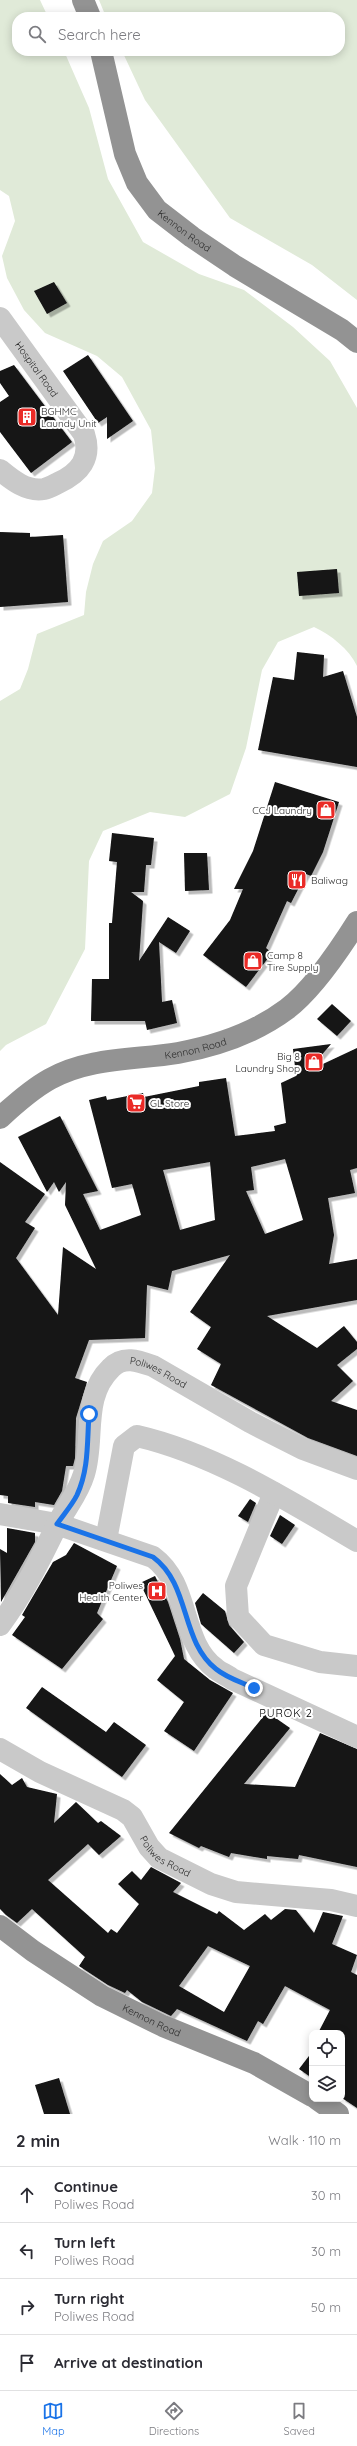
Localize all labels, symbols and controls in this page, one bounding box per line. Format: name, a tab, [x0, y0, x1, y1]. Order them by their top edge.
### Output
search box	[12, 12, 345, 56]
icon: search	[26, 23, 48, 45]
text: Search here	[58, 25, 141, 44]
street label: Kennon Road	[155, 206, 214, 254]
street label: Hospital Road	[12, 339, 61, 399]
place label: BGHMC Laundy Unit	[41, 405, 97, 430]
building icon: BGHMC Laundy Unit	[16, 406, 38, 428]
shop icon: CCJ Laundry	[315, 799, 337, 821]
place label: CCJ Laundry	[252, 804, 312, 817]
restaurant icon: Baliwag	[286, 869, 308, 891]
place label: Baliwag	[311, 874, 348, 887]
place label: Camp 8 Tire Supply	[267, 949, 318, 974]
shop icon: Camp 8 Tire Supply	[242, 950, 264, 972]
street label: Kennon Road	[164, 1034, 228, 1061]
place label: Big 8 Laundry Shop	[236, 1050, 300, 1075]
shop icon: Big 8 Laundry Shop	[303, 1051, 325, 1073]
supermarket icon: GL Store	[125, 1092, 147, 1114]
place label: GL Store	[150, 1097, 190, 1110]
street label: Poliwes Road	[129, 1354, 189, 1391]
route start	[80, 1405, 98, 1423]
place label: Poliwes Health Center	[79, 1579, 143, 1604]
hospital icon: Poliwes Health Center	[146, 1580, 168, 1602]
route end	[245, 1679, 263, 1697]
district label: PUROK 2	[259, 1706, 313, 1720]
street label: Poliwes Road	[137, 1833, 193, 1879]
street label: Kennon Road	[120, 2001, 183, 2039]
map controls	[309, 2030, 345, 2102]
button: locate	[309, 2030, 345, 2066]
button: layers	[309, 2066, 345, 2102]
text: 2 min	[16, 2130, 60, 2151]
text: Walk · 110 m	[268, 2132, 341, 2148]
text: Continue	[54, 2177, 118, 2196]
icon: ahead	[16, 2184, 38, 2206]
text: 30 m	[311, 2187, 341, 2203]
text: Poliwes Road	[54, 2196, 134, 2212]
text: Turn left	[54, 2233, 116, 2252]
icon: left	[16, 2240, 38, 2262]
text: 30 m	[311, 2243, 341, 2259]
text: Poliwes Road	[54, 2252, 134, 2268]
text: Turn right	[54, 2289, 125, 2308]
icon: right	[16, 2296, 38, 2318]
text: 50 m	[311, 2299, 341, 2315]
text: Poliwes Road	[54, 2308, 134, 2324]
icon: arrive	[16, 2352, 38, 2374]
text: Arrive at destination	[54, 2353, 203, 2372]
tab: Map	[42, 2400, 65, 2438]
tab: Directions	[149, 2400, 199, 2438]
tab: Saved	[283, 2400, 315, 2438]

